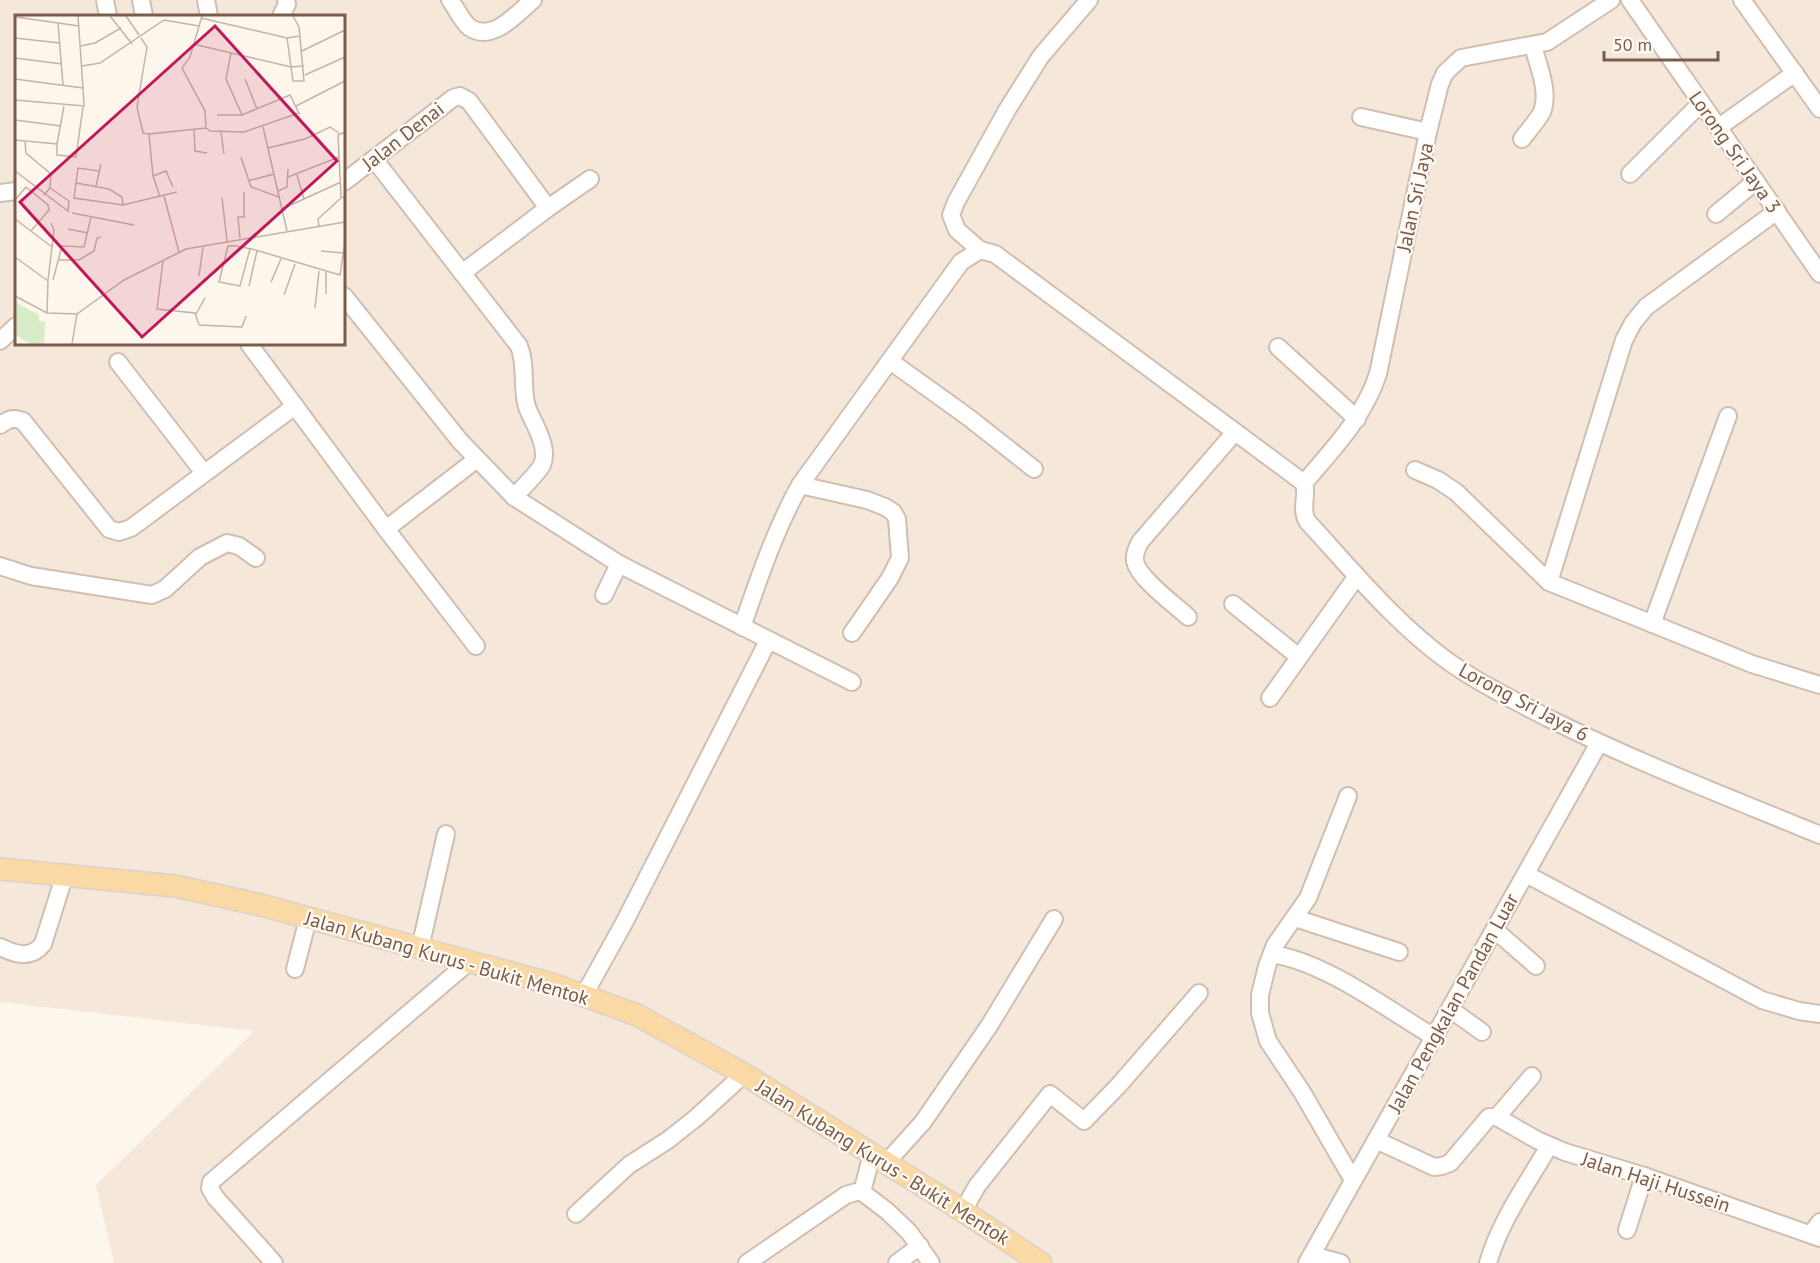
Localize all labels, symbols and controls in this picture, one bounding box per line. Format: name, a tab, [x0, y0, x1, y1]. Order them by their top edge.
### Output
inset map	[15, 15, 345, 345]
scale bar	[1604, 24, 1718, 62]
text: 50 m	[1613, 33, 1652, 56]
street label: Lorong Sri Jaya 3	[1683, 86, 1787, 218]
street label: Jalan Denai	[356, 96, 449, 177]
street label: Jalan Sri Jaya	[1391, 140, 1439, 255]
street label: Lorong Sri Jaya 6	[1454, 657, 1594, 747]
street label: Jalan Pengkalan Pandan Luar	[1381, 888, 1524, 1118]
street label: Jalan Kubang Kurus - Bukit Mentok	[301, 905, 592, 1011]
street label: Jalan Kubang Kurus - Bukit Mentok	[750, 1072, 1015, 1251]
street label: Jalan Haji Hussein	[1577, 1145, 1734, 1218]

